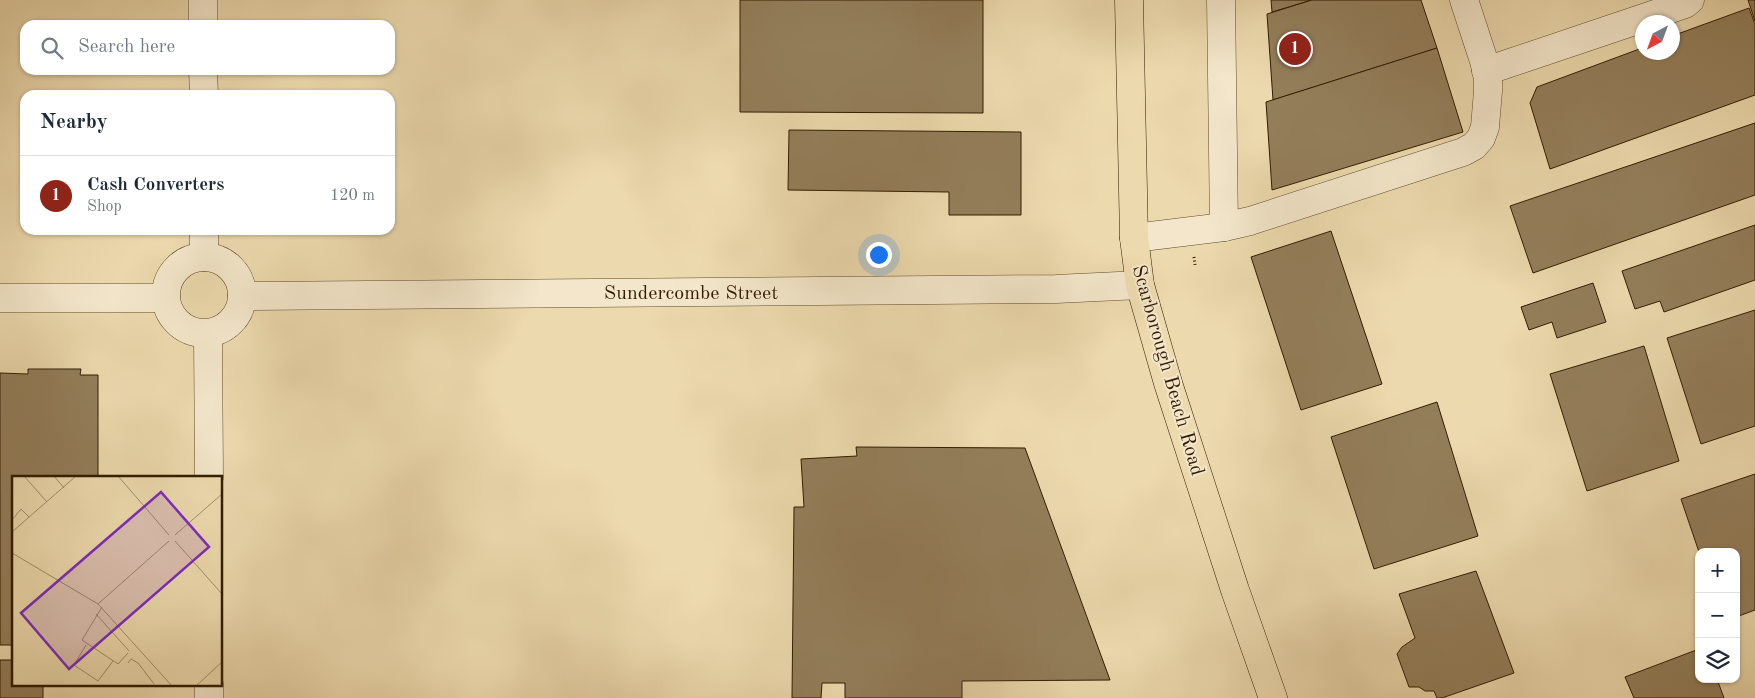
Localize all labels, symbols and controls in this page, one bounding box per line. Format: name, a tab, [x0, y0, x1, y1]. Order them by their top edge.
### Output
north arrow	[1635, 15, 1680, 60]
search box	[20, 20, 395, 75]
pin: 1	[1279, 30, 1311, 68]
icon: search	[38, 34, 66, 62]
text: Search here	[78, 38, 175, 57]
text: Nearby	[40, 112, 108, 133]
text: Cash Converters	[87, 176, 225, 195]
text: 1	[51, 188, 61, 204]
text: 120 m	[330, 188, 375, 204]
text: Shop	[87, 199, 122, 215]
your location	[866, 242, 892, 268]
street label: Scarborough Beach Road	[1127, 263, 1207, 478]
street label: Sundercombe Street	[604, 284, 778, 304]
inset map	[12, 476, 222, 686]
map controls	[1695, 548, 1740, 683]
button: +	[1695, 548, 1740, 593]
button: −	[1695, 593, 1740, 638]
button: layers	[1695, 638, 1740, 683]

